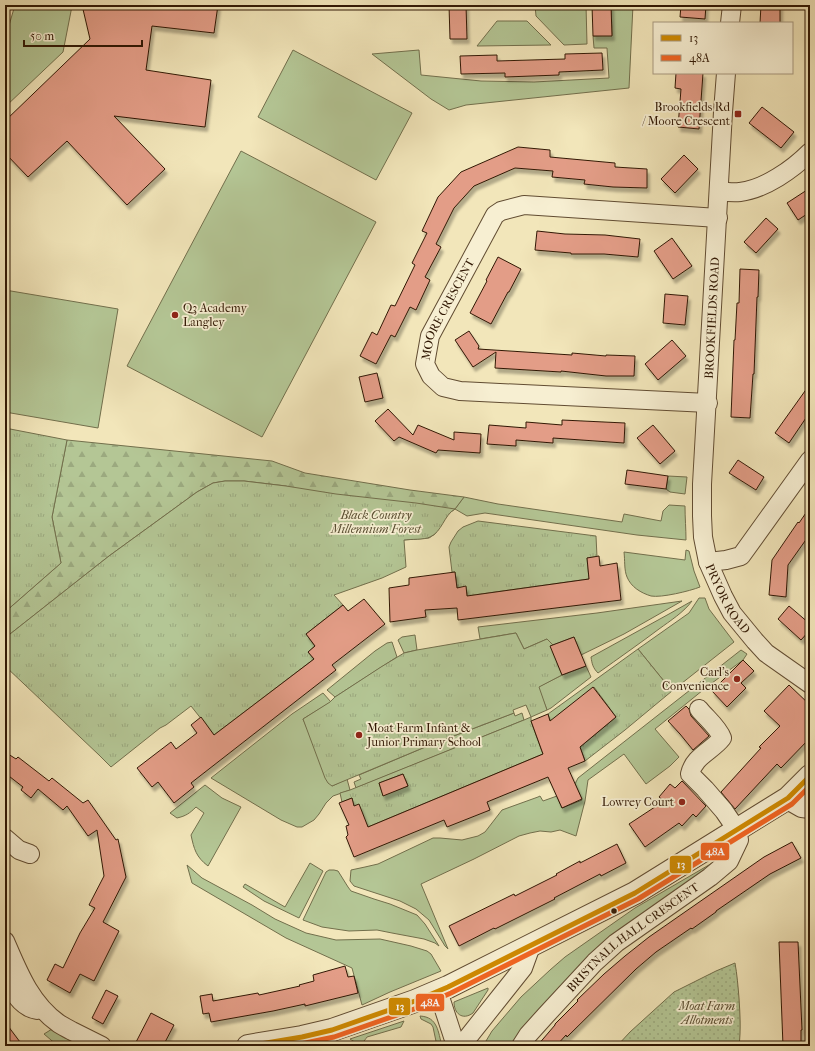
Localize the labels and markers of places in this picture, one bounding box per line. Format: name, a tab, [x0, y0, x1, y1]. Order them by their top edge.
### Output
place label: Brookfields Rd / Moore Crescent	[641, 100, 731, 128]
marker: Brookfields Rd / Moore Crescent	[733, 109, 743, 119]
place label: Q3 Academy Langley	[183, 301, 247, 329]
marker: Q3 Academy Langley	[170, 310, 180, 320]
place label: Carl's Convenience	[662, 665, 730, 693]
marker: Carl's Convenience	[732, 674, 742, 684]
place label: Moat Farm Infant & Junior Primary School	[366, 721, 482, 749]
marker: Moat Farm Infant & Junior Primary School	[354, 730, 364, 740]
place label: Lowrey Court	[602, 795, 675, 809]
marker: Lowrey Court	[677, 797, 687, 807]
unlabelled marker	[609, 906, 619, 916]

